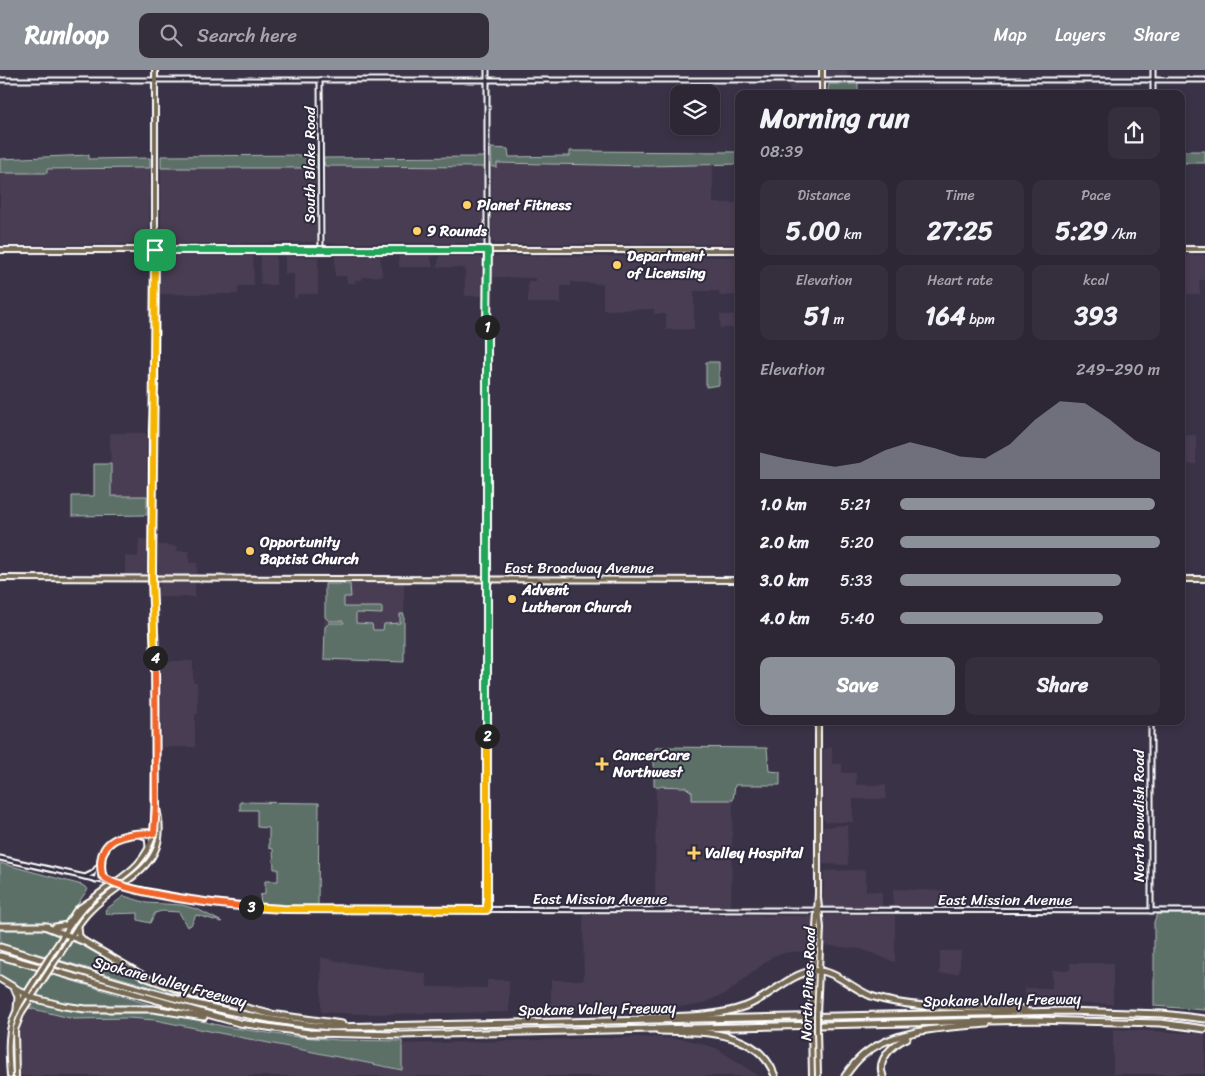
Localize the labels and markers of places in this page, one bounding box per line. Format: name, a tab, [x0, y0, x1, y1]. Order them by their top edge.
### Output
place label: Planet Fitness	[477, 192, 572, 218]
marker: Planet Fitness	[461, 199, 473, 211]
place label: 9 Rounds	[427, 218, 488, 244]
marker: 9 Rounds	[411, 225, 423, 237]
pin	[134, 229, 176, 271]
place label: Department of Licensing	[627, 243, 706, 286]
marker: Department of Licensing	[611, 259, 623, 271]
pin: 1	[474, 314, 500, 340]
place label: Opportunity Baptist Church	[259, 529, 359, 572]
marker: Opportunity Baptist Church	[244, 545, 256, 557]
place label: Advent Lutheran Church	[521, 577, 632, 620]
marker: Advent Lutheran Church	[506, 593, 518, 605]
pin: 4	[142, 646, 168, 670]
pin: 2	[474, 724, 500, 748]
place label: CancerCare Northwest	[612, 742, 690, 785]
marker: CancerCare Northwest	[595, 757, 609, 771]
place label: Valley Hospital	[705, 840, 804, 866]
marker: Valley Hospital	[687, 846, 701, 860]
pin: 3	[238, 894, 264, 920]

